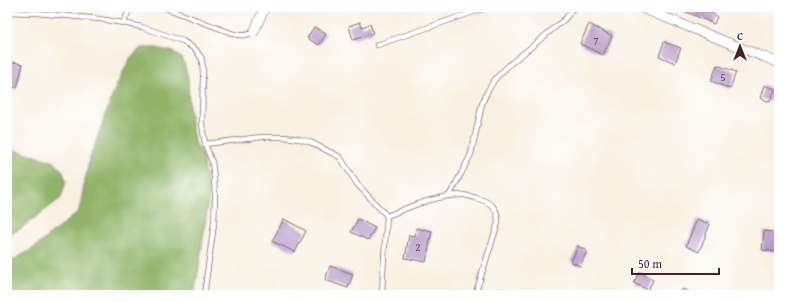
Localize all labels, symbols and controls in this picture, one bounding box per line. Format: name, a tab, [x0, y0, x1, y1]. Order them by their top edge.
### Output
north arrow	[720, 26, 760, 66]
text: С	[737, 28, 743, 44]
house number: 7	[593, 32, 599, 48]
house number: 5	[720, 69, 726, 85]
house number: 2	[415, 239, 421, 255]
scale bar	[632, 250, 719, 276]
text: 50 m	[638, 255, 662, 272]

